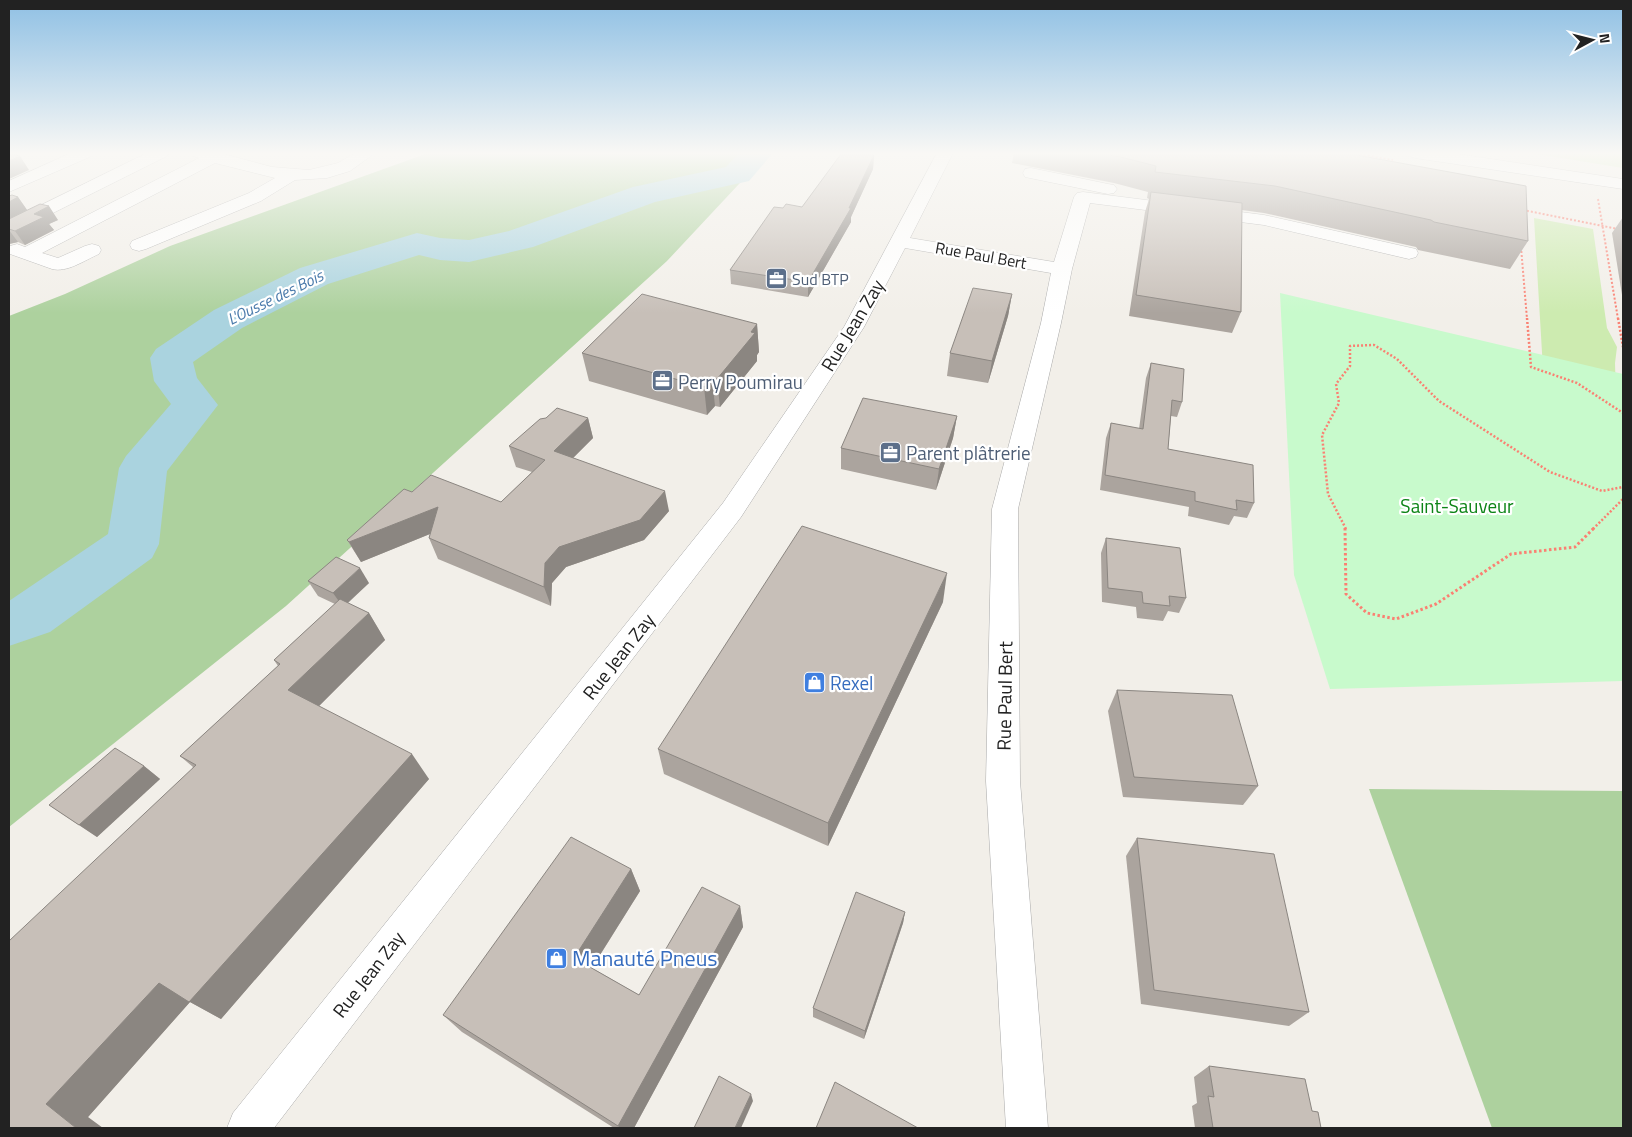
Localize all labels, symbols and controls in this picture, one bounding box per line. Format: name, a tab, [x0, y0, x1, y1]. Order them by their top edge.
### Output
north arrow	[1567, 15, 1617, 65]
text: N	[1594, 32, 1616, 44]
street label: Rue Paul Bert	[934, 235, 1029, 275]
water label: L'Ousse des Bois	[223, 263, 328, 331]
office icon: Sud BTP	[764, 267, 788, 291]
place label: Sud BTP	[792, 267, 849, 291]
street label: Rue Jean Zay	[813, 273, 891, 377]
place label: Perry Poumirau	[678, 367, 803, 396]
office icon: Perry Poumirau	[650, 369, 674, 393]
place label: Parent plâtrerie	[906, 438, 1031, 467]
office icon: Parent plâtrerie	[878, 440, 902, 464]
park label: Saint-Sauveur	[1400, 491, 1514, 520]
street label: Rue Jean Zay	[575, 606, 661, 706]
street label: Rue Paul Bert	[989, 641, 1019, 751]
place label: Rexel	[830, 668, 873, 697]
shop icon: Rexel	[802, 670, 826, 694]
street label: Rue Jean Zay	[325, 924, 411, 1024]
place label: Manauté Pneus	[572, 941, 718, 975]
shop icon: Manauté Pneus	[544, 946, 568, 970]

